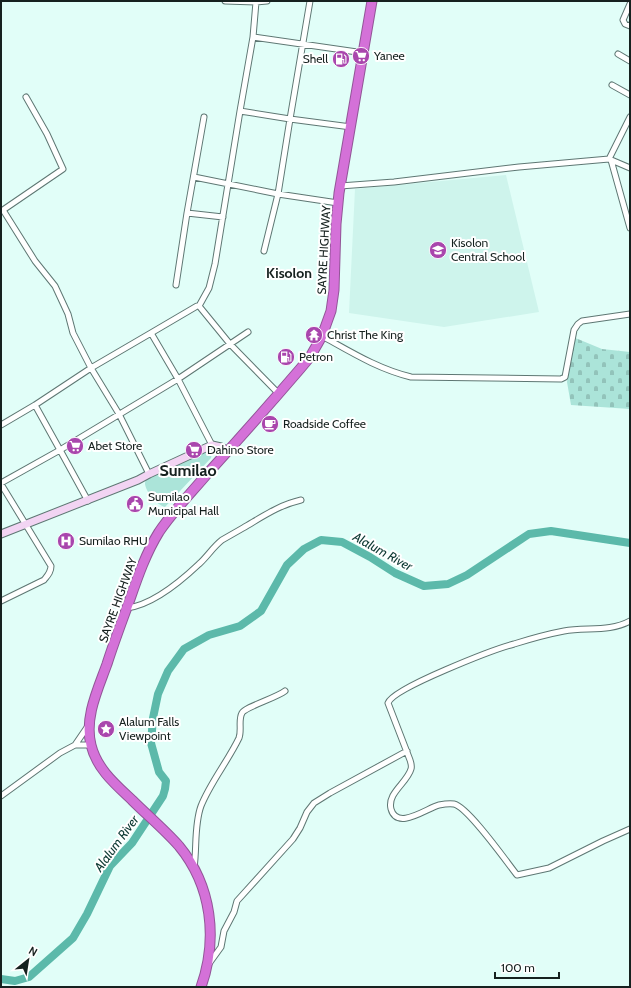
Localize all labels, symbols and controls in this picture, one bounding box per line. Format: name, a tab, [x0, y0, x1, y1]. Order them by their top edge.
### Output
supermarket icon: Yanee	[351, 46, 371, 66]
place label: Yanee	[373, 48, 405, 63]
fuel station icon: Shell	[331, 49, 351, 69]
place label: Shell	[303, 51, 328, 66]
street label: SAYRE HIGHWAY	[314, 205, 333, 295]
place label: Kisolon Central School	[451, 235, 525, 264]
school or university icon: Kisolon Central School	[428, 240, 448, 260]
district label: Kisolon	[266, 264, 312, 282]
temple icon: Christ The King	[304, 325, 324, 345]
place label: Christ The King	[327, 327, 404, 342]
fuel station icon: Petron	[276, 347, 296, 367]
place label: Petron	[299, 349, 333, 364]
cafe icon: Roadside Coffee	[260, 414, 280, 434]
place label: Roadside Coffee	[283, 416, 366, 431]
supermarket icon: Abet Store	[65, 436, 85, 456]
place label: Abet Store	[88, 438, 142, 453]
supermarket icon: Dahino Store	[184, 440, 204, 460]
place label: Dahino Store	[207, 442, 274, 457]
district label: Sumilao	[159, 461, 217, 480]
place label: Sumilao Municipal Hall	[148, 489, 219, 518]
public building icon: Sumilao Municipal Hall	[125, 494, 145, 514]
water label: Alalum River	[350, 528, 416, 574]
hospital icon: Sumilao RHU	[56, 531, 76, 551]
place label: Sumilao RHU	[79, 533, 148, 548]
street label: SAYRE HIGHWAY	[95, 555, 140, 644]
place label: Alalum Falls Viewpoint	[119, 714, 179, 743]
place icon: Alalum Falls Viewpoint	[96, 719, 116, 739]
water label: Alalum River	[90, 811, 142, 875]
north arrow	[8, 940, 48, 980]
text: N	[26, 943, 40, 959]
scale bar	[495, 954, 559, 980]
text: 100 m	[501, 960, 535, 975]

